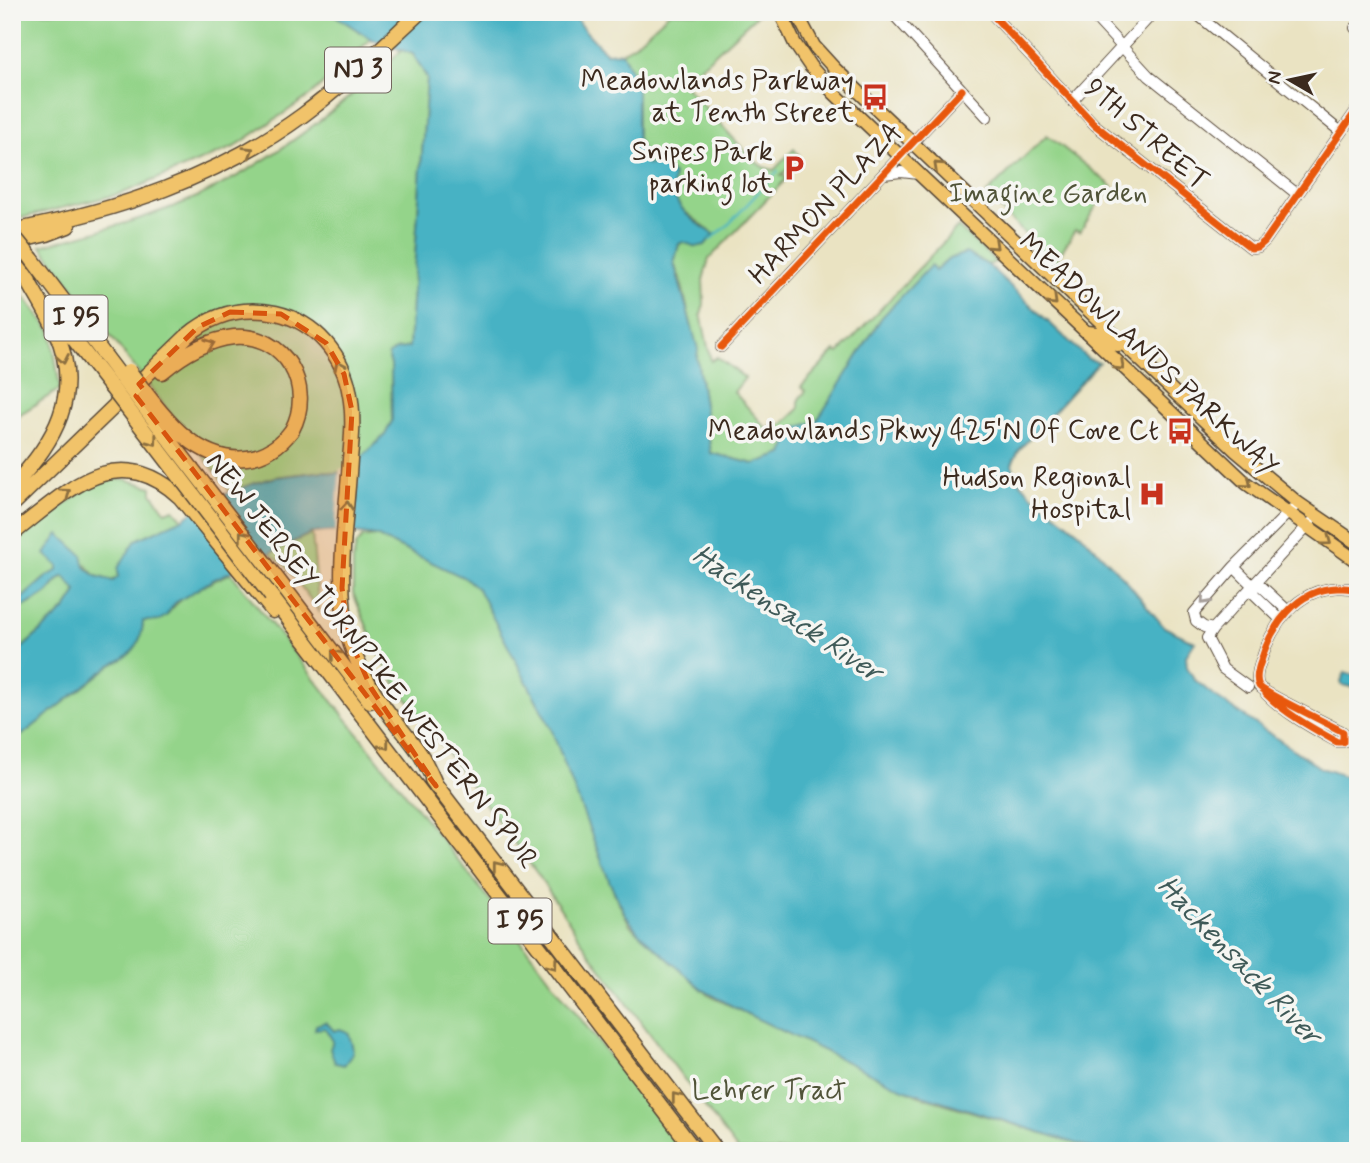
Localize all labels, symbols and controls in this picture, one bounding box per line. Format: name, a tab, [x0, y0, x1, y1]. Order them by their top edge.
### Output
north arrow	[1254, 46, 1324, 116]
road number: NJ 3	[325, 48, 391, 92]
place label: Meadowlands Parkway at Tenth Street	[581, 63, 855, 132]
text: N	[1261, 69, 1288, 86]
street label: 9TH STREET	[1076, 71, 1216, 199]
bus stop icon: Meadowlands Parkway at Tenth Street	[860, 82, 890, 112]
street label: HARMON PLAZA	[741, 115, 911, 293]
place label: Snipes Park parking lot	[632, 134, 774, 206]
one-way arrow	[241, 146, 254, 159]
parking icon: Snipes Park parking lot	[779, 153, 809, 183]
one-way arrow	[933, 162, 946, 174]
park label: Imagine Garden	[949, 176, 1147, 216]
street label: MEADOWLANDS PARKWAY	[1010, 225, 1286, 485]
one-way arrow	[986, 237, 999, 249]
one-way arrow	[1045, 293, 1058, 306]
road number: I 95	[44, 296, 108, 340]
one-way arrow	[203, 338, 215, 352]
one-way arrow	[55, 353, 70, 365]
one-way arrow	[1112, 357, 1125, 370]
one-way arrow	[334, 360, 348, 372]
place label: Meadowlands Pkwy 425'N Of Cove Ct	[708, 413, 1159, 450]
bus stop icon: Meadowlands Pkwy 425'N Of Cove Ct	[1165, 416, 1195, 446]
one-way arrow	[144, 434, 157, 446]
street label: NEW JERSEY TURNPIKE WESTERN SPUR	[196, 445, 546, 877]
place label: Hudson Regional Hospital	[943, 460, 1131, 529]
one-way arrow	[1239, 474, 1251, 487]
hospital icon: Hudson Regional Hospital	[1137, 479, 1167, 509]
one-way arrow	[59, 489, 71, 501]
one-way arrow	[339, 500, 354, 511]
one-way arrow	[239, 531, 252, 543]
one-way arrow	[1319, 533, 1332, 546]
water label: Hackensack River	[684, 536, 892, 694]
one-way arrow	[1201, 592, 1213, 605]
one-way arrow	[330, 649, 343, 662]
one-way arrow	[377, 737, 390, 750]
one-way arrow	[493, 860, 506, 873]
water label: Hackensack River	[1148, 868, 1332, 1057]
road number: I 95	[489, 898, 552, 944]
one-way arrow	[545, 957, 558, 969]
park label: Lehrer Tract	[692, 1073, 846, 1110]
one-way arrow	[671, 1092, 684, 1104]

